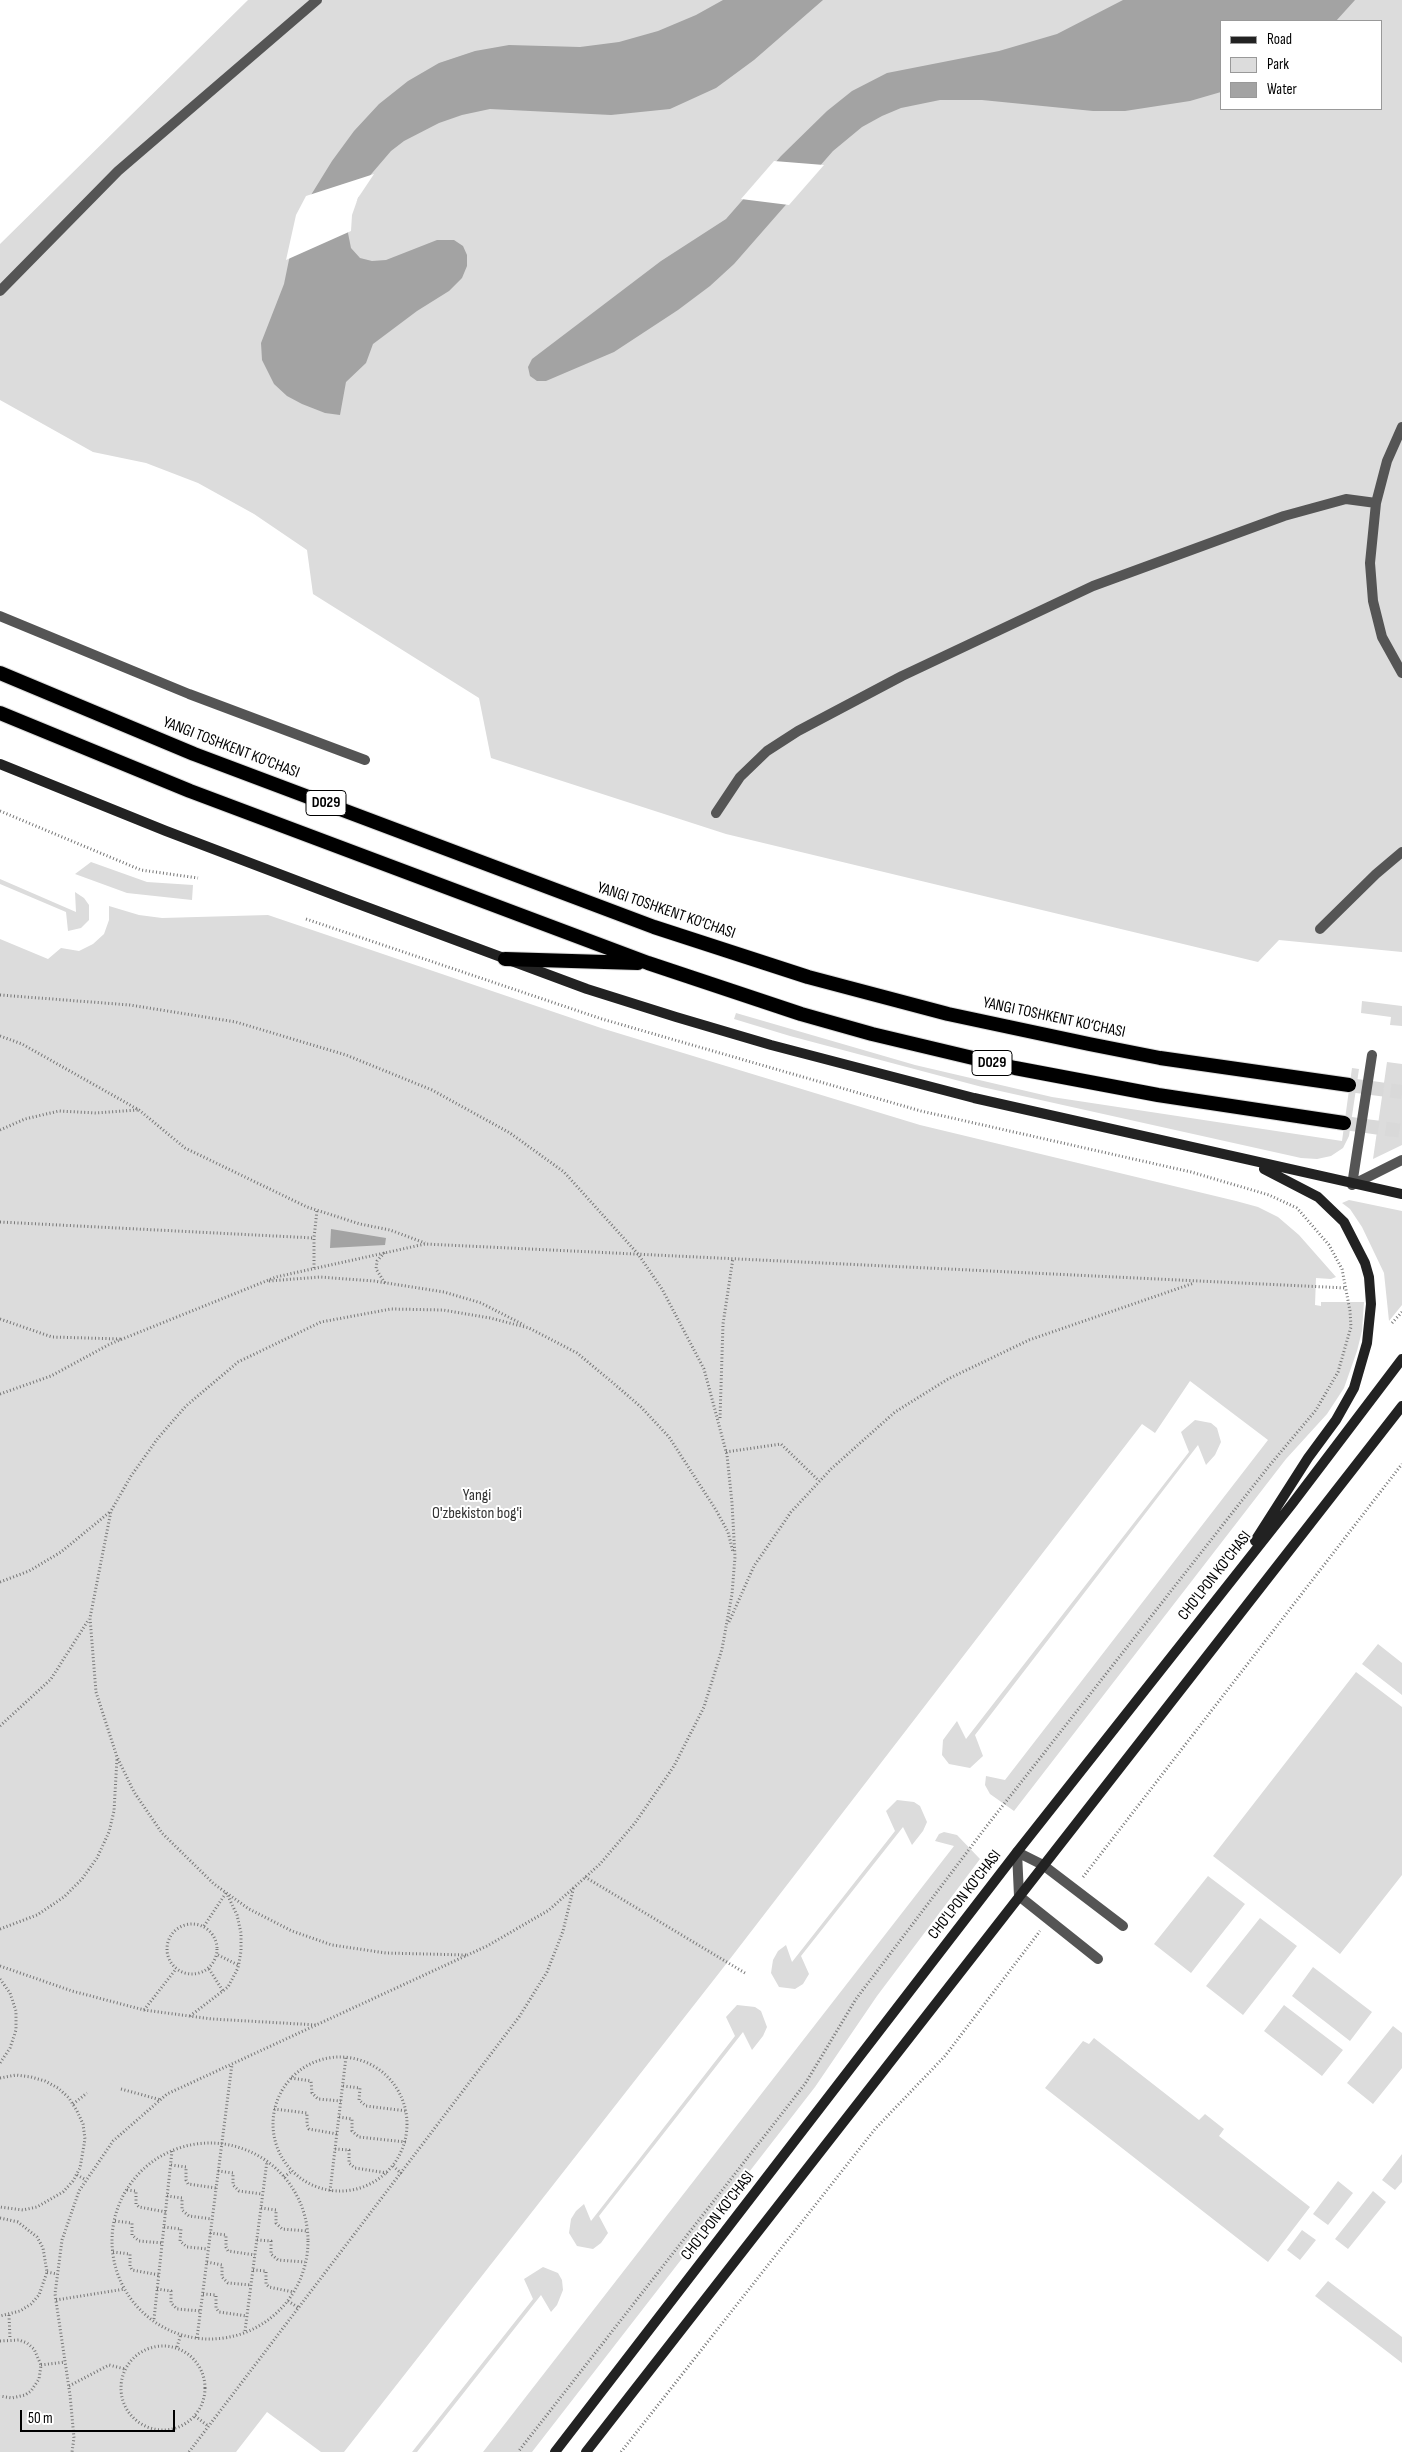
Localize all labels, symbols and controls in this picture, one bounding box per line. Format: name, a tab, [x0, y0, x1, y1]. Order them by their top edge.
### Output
legend	[1220, 20, 1382, 110]
text: Road	[1267, 30, 1292, 49]
text: Park	[1267, 55, 1289, 74]
text: Water	[1267, 80, 1297, 99]
street label: YANGI TOSHKENT KO‘CHASI	[160, 713, 302, 783]
road number: D029	[306, 790, 346, 816]
street label: YANGI TOSHKENT KO‘CHASI	[594, 878, 738, 944]
street label: YANGI TOSHKENT KO‘CHASI	[981, 994, 1127, 1042]
road number: D029	[972, 1050, 1012, 1076]
park label: Yangi O'zbekiston bog'i	[432, 1486, 522, 1524]
street label: CHO'LPON KO'CHASI	[1174, 1528, 1256, 1624]
street label: CHO'LPON KO'CHASI	[924, 1847, 1006, 1943]
street label: CHO'LPON KO'CHASI	[677, 2168, 759, 2264]
scale bar	[22, 2400, 178, 2432]
text: 50 m	[28, 2409, 53, 2428]

